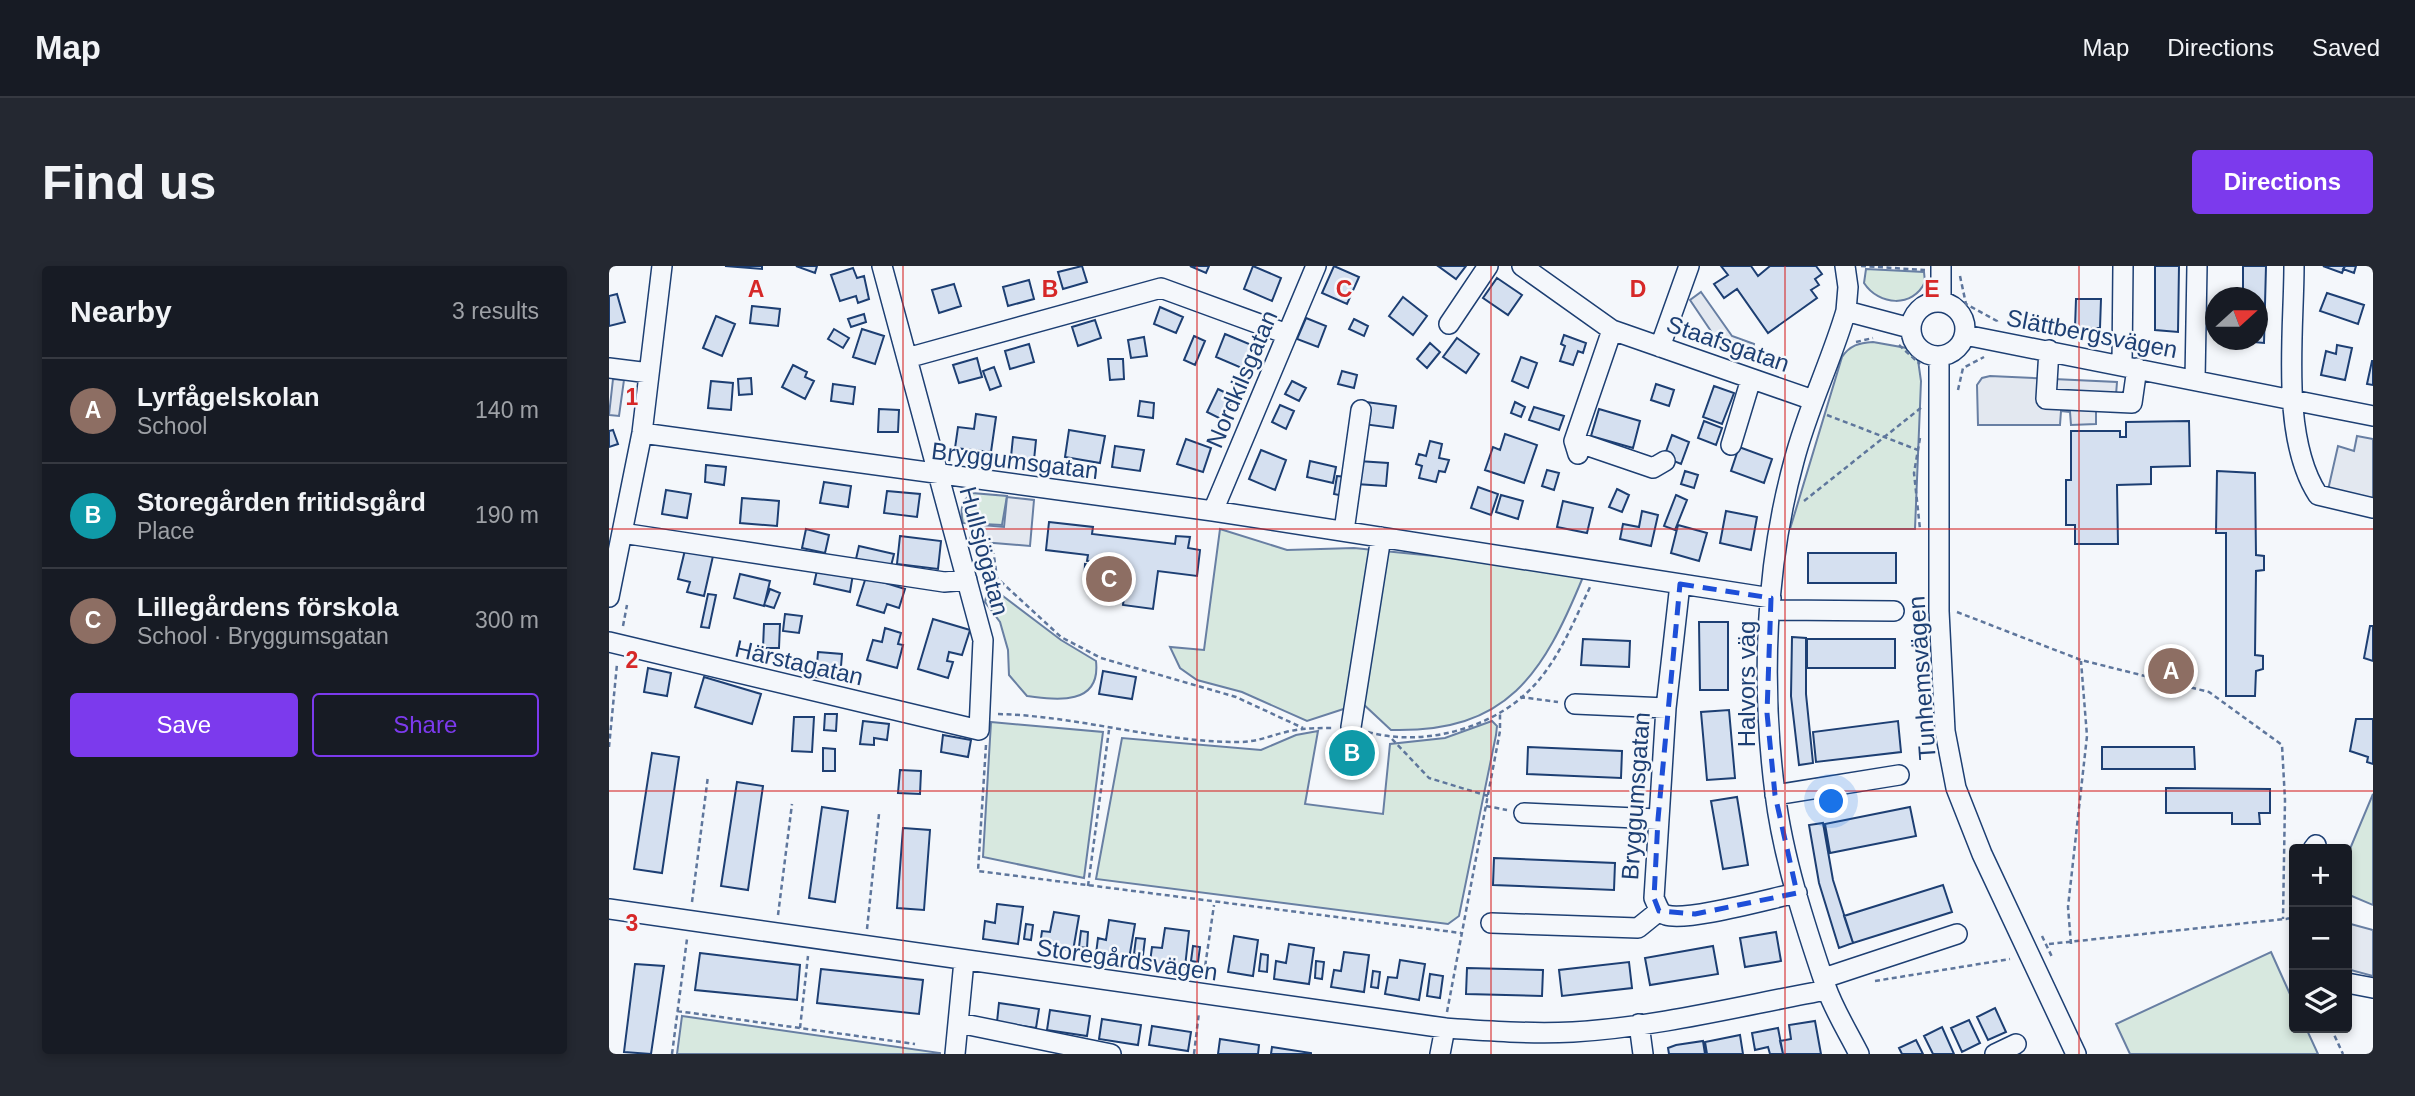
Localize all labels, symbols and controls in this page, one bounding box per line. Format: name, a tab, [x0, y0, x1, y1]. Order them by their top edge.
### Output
text: Map	[35, 29, 101, 66]
text: Map	[2083, 34, 2129, 61]
text: Directions	[2167, 34, 2274, 61]
text: Saved	[2312, 34, 2380, 61]
button: Directions	[2192, 150, 2373, 214]
text: Find us	[42, 155, 216, 209]
text: A	[748, 276, 764, 302]
text: B	[1042, 276, 1058, 302]
text: C	[1336, 276, 1352, 302]
text: D	[1630, 276, 1646, 302]
text: E	[1924, 276, 1940, 302]
north arrow	[2205, 287, 2268, 350]
text: Nearby	[70, 295, 172, 328]
text: 3 results	[452, 298, 539, 324]
street label: Slättbergsvägen	[2004, 304, 2180, 363]
street label: Nordkilsgatan	[1200, 306, 1283, 452]
street label: Staafsgatan	[1663, 310, 1793, 377]
text: Lyrfågelskolan	[137, 382, 320, 412]
text: 1	[626, 384, 639, 410]
text: A	[85, 397, 101, 423]
text: 140 m	[475, 397, 539, 423]
text: School	[137, 413, 207, 439]
street label: Bryggumsgatan	[930, 437, 1100, 484]
street label: Hullsjögatan	[954, 484, 1015, 618]
text: Storegården fritidsgård	[137, 487, 426, 517]
text: B	[85, 502, 101, 528]
text: 190 m	[475, 502, 539, 528]
text: Place	[137, 518, 195, 544]
pin: C	[1086, 553, 1132, 605]
text: Lillegårdens förskola	[137, 592, 399, 622]
street label: Tunhemsvägen	[1902, 595, 1941, 761]
text: C	[85, 607, 101, 633]
text: 300 m	[475, 607, 539, 633]
street label: Halvors väg	[1733, 621, 1760, 747]
text: School · Bryggumsgatan	[137, 623, 389, 649]
street label: Härstagatan	[732, 635, 866, 690]
pin: A	[2148, 645, 2194, 697]
text: 2	[626, 647, 638, 673]
button: Save	[70, 693, 298, 757]
button: Share	[312, 693, 539, 757]
street label: Bryggumsgatan	[1616, 711, 1655, 881]
pin: B	[1329, 727, 1375, 779]
your location	[1814, 784, 1848, 818]
map controls	[2289, 844, 2352, 1033]
button: +	[2289, 844, 2352, 907]
button: −	[2289, 907, 2352, 970]
text: 3	[626, 910, 638, 936]
street label: Storegårdsvägen	[1035, 933, 1219, 986]
button: layers	[2289, 970, 2352, 1033]

